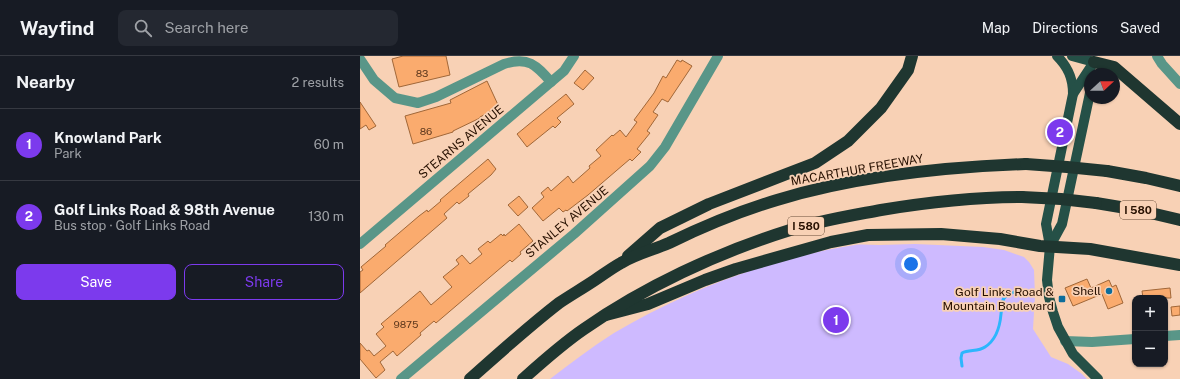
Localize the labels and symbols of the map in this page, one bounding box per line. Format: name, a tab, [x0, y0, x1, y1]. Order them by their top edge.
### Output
house number: 83	[416, 67, 428, 79]
north arrow	[1084, 68, 1120, 104]
street label: STEARNS AVENUE	[416, 102, 506, 182]
pin: 2	[1047, 117, 1073, 147]
house number: 86	[420, 125, 432, 137]
street label: MACARTHUR FREEWAY	[790, 151, 925, 189]
street label: STANLEY AVENUE	[523, 183, 611, 261]
road number: I 580	[1120, 201, 1156, 219]
road number: I 580	[788, 217, 824, 235]
your location	[901, 254, 921, 274]
place label: Shell	[1072, 284, 1101, 298]
place label: Golf Links Road & Mountain Boulevard	[943, 285, 1054, 313]
marker: Shell	[1104, 286, 1114, 296]
marker: Golf Links Road & Mountain Boulevard	[1057, 294, 1067, 304]
pin: 1	[823, 305, 849, 335]
house number: 9875	[394, 318, 418, 330]

